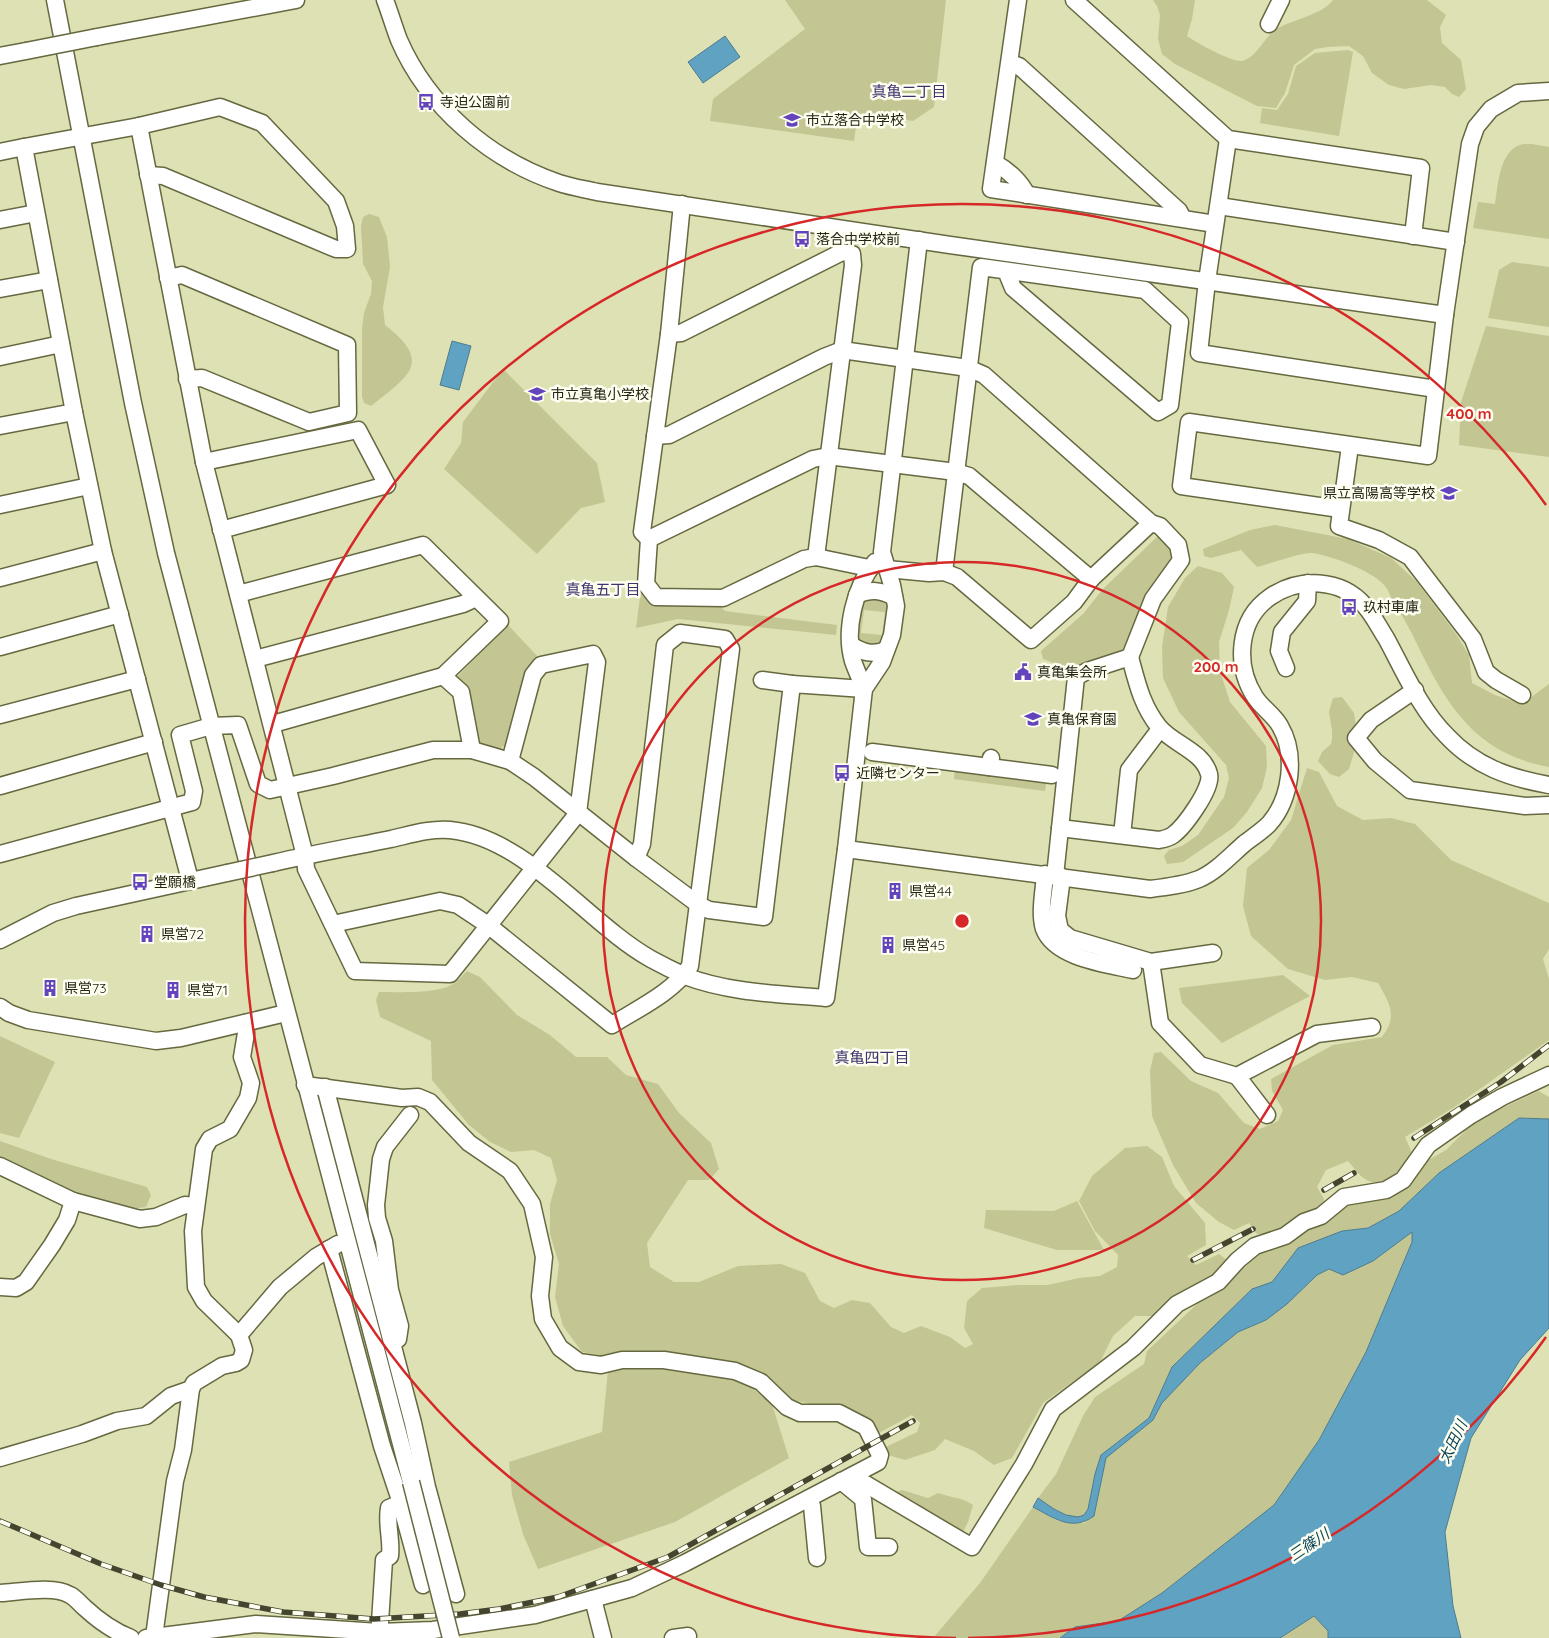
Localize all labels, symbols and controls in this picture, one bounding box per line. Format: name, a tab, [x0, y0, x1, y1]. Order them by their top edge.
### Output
district label: 真亀二丁目	[871, 82, 947, 101]
bus stop icon: 寺迫公園前	[416, 92, 436, 112]
place label: 寺迫公園前	[440, 93, 510, 111]
school or university icon: 市立落合中学校	[782, 110, 802, 130]
place label: 市立落合中学校	[806, 111, 904, 129]
bus stop icon: 落合中学校前	[792, 229, 812, 249]
place label: 落合中学校前	[816, 230, 900, 248]
school or university icon: 市立真亀小学校	[527, 384, 547, 404]
place label: 市立真亀小学校	[551, 385, 649, 403]
text: 400 m	[1446, 404, 1492, 423]
school or university icon: 県立高陽高等学校	[1439, 483, 1459, 503]
place label: 県立高陽高等学校	[1323, 484, 1435, 502]
district label: 真亀五丁目	[565, 580, 641, 599]
bus stop icon: 玖村車庫	[1339, 597, 1359, 617]
place label: 玖村車庫	[1363, 598, 1419, 616]
text: 200 m	[1194, 657, 1239, 676]
public building icon: 真亀集会所	[1013, 662, 1033, 682]
place label: 真亀集会所	[1037, 663, 1107, 681]
school or university icon: 真亀保育園	[1023, 709, 1043, 729]
place label: 真亀保育園	[1047, 710, 1117, 728]
bus stop icon: 近隣センター	[832, 763, 852, 783]
place label: 近隣センター	[856, 764, 940, 782]
bus stop icon: 堂願橋	[130, 872, 150, 892]
place label: 堂願橋	[154, 873, 196, 891]
building icon: 県営44	[885, 881, 905, 901]
place label: 県営44	[909, 882, 952, 900]
centre of rings	[953, 912, 971, 930]
building icon: 県営72	[137, 924, 157, 944]
place label: 県営72	[161, 925, 204, 943]
building icon: 県営45	[878, 935, 898, 955]
place label: 県営45	[902, 936, 945, 954]
building icon: 県営73	[40, 978, 60, 998]
place label: 県営73	[64, 979, 107, 997]
building icon: 県営71	[163, 980, 183, 1000]
place label: 県営71	[187, 981, 228, 999]
district label: 真亀四丁目	[834, 1048, 910, 1067]
water label: 太田川	[1434, 1416, 1472, 1466]
water label: 三篠川	[1285, 1523, 1334, 1565]

